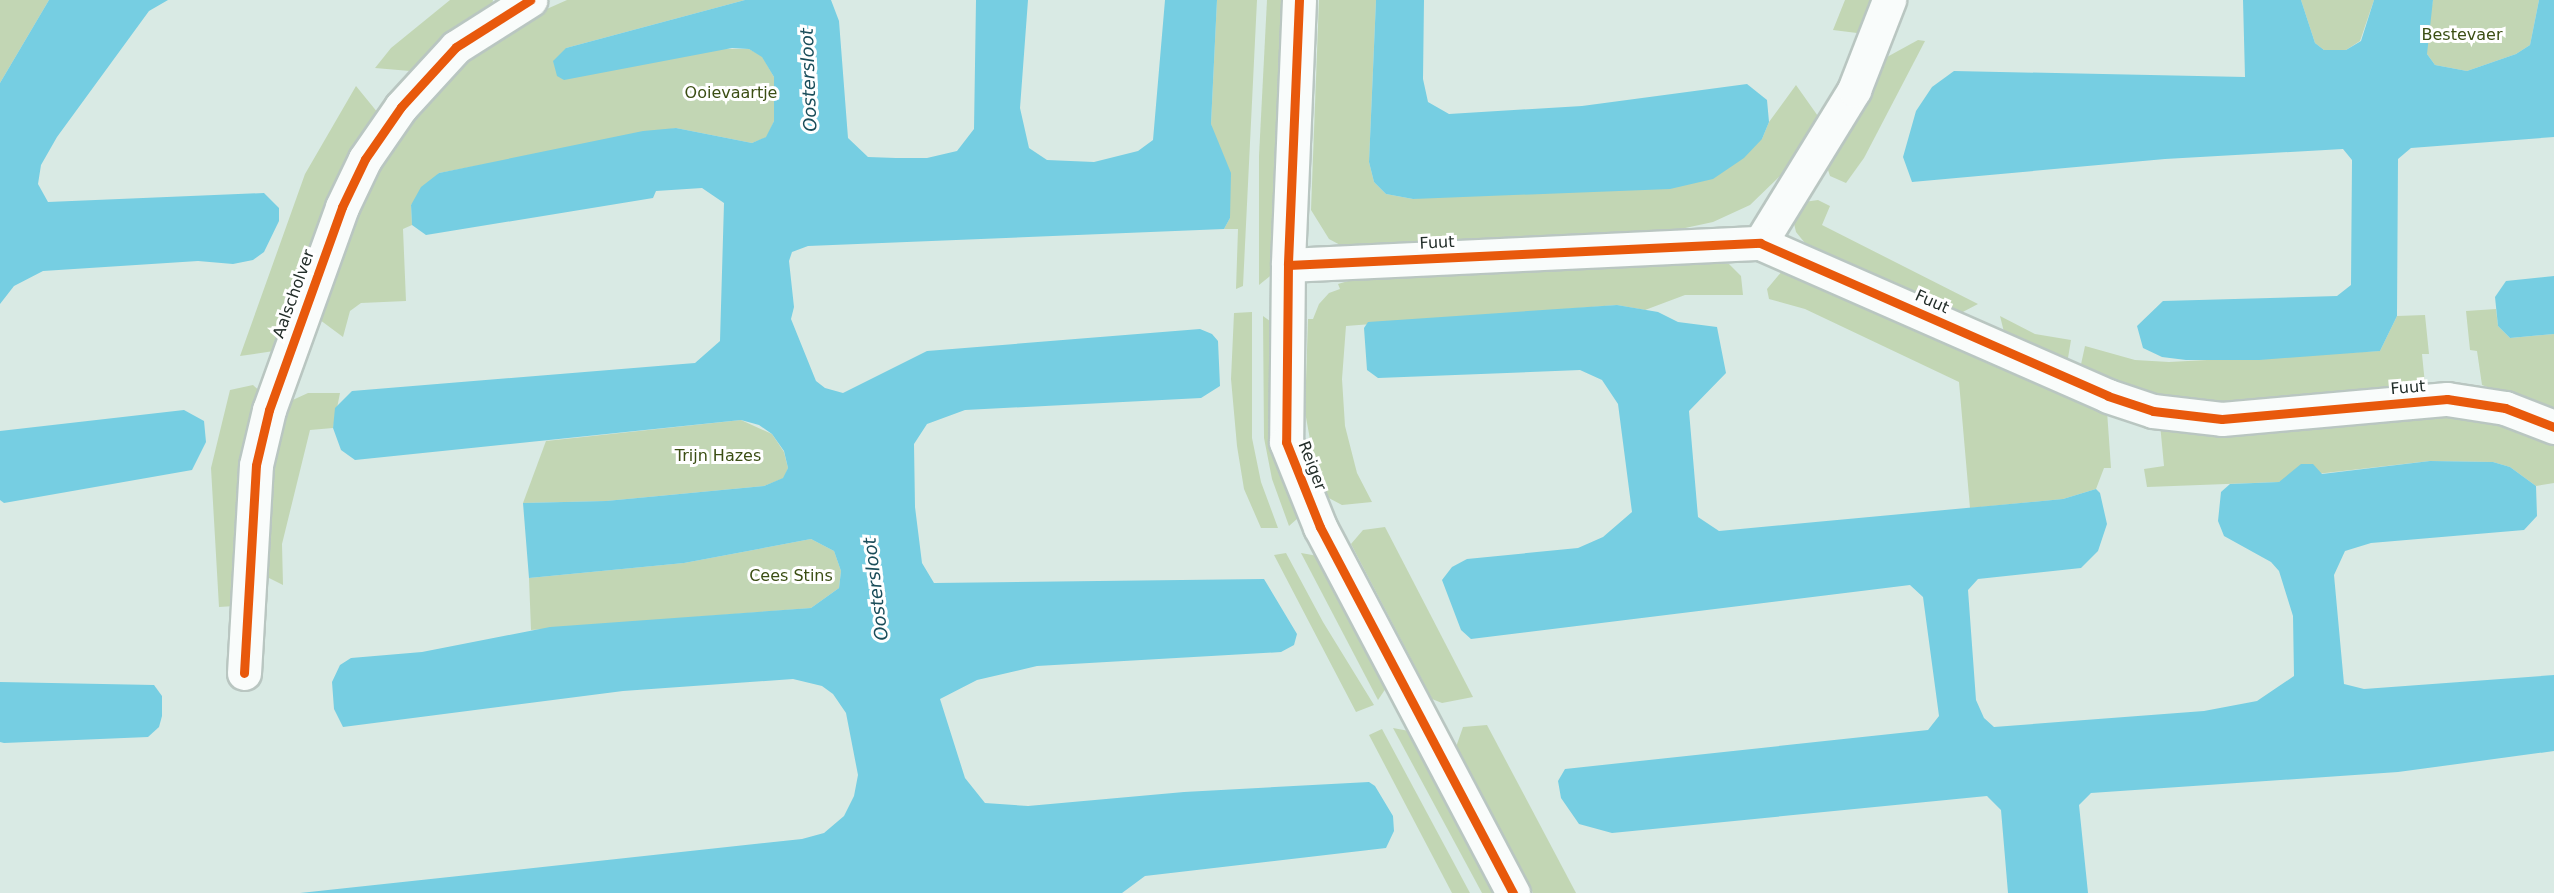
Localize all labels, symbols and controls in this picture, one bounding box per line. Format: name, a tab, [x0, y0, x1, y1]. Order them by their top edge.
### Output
park label: Bestevaer	[2422, 25, 2502, 45]
water label: Oostersloot	[796, 28, 822, 132]
park label: Ooievaartje	[685, 83, 777, 103]
street label: Fuut	[1419, 233, 1455, 253]
street label: Aalscholver	[269, 247, 319, 341]
street label: Fuut	[1912, 286, 1952, 318]
street label: Fuut	[2390, 377, 2426, 399]
street label: Reiger	[1294, 439, 1330, 493]
park label: Trijn Hazes	[675, 446, 761, 466]
water label: Oostersloot	[859, 536, 893, 642]
park label: Cees Stins	[749, 566, 833, 586]

